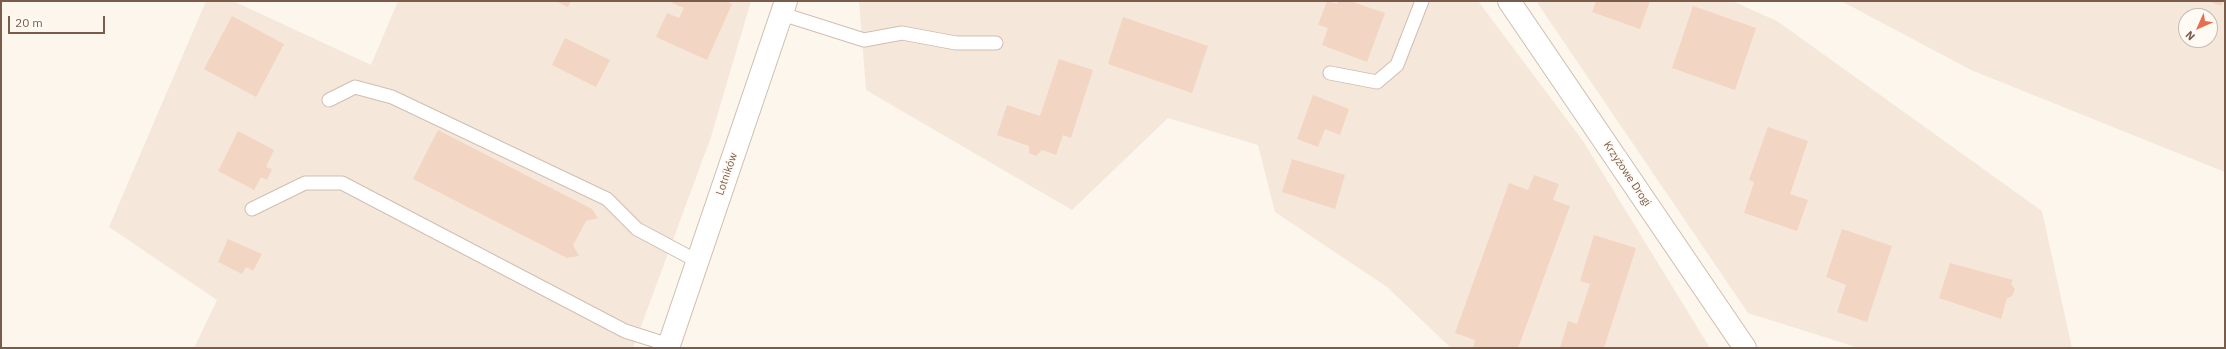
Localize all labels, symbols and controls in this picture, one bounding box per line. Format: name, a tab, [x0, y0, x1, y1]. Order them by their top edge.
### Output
scale bar	[10, 8, 107, 34]
north arrow	[2178, 8, 2218, 48]
text: 20 m	[15, 15, 43, 30]
text: N	[2182, 28, 2198, 44]
street label: Krzyżowe Drogi	[1600, 139, 1654, 209]
street label: Lotników	[714, 151, 740, 197]

